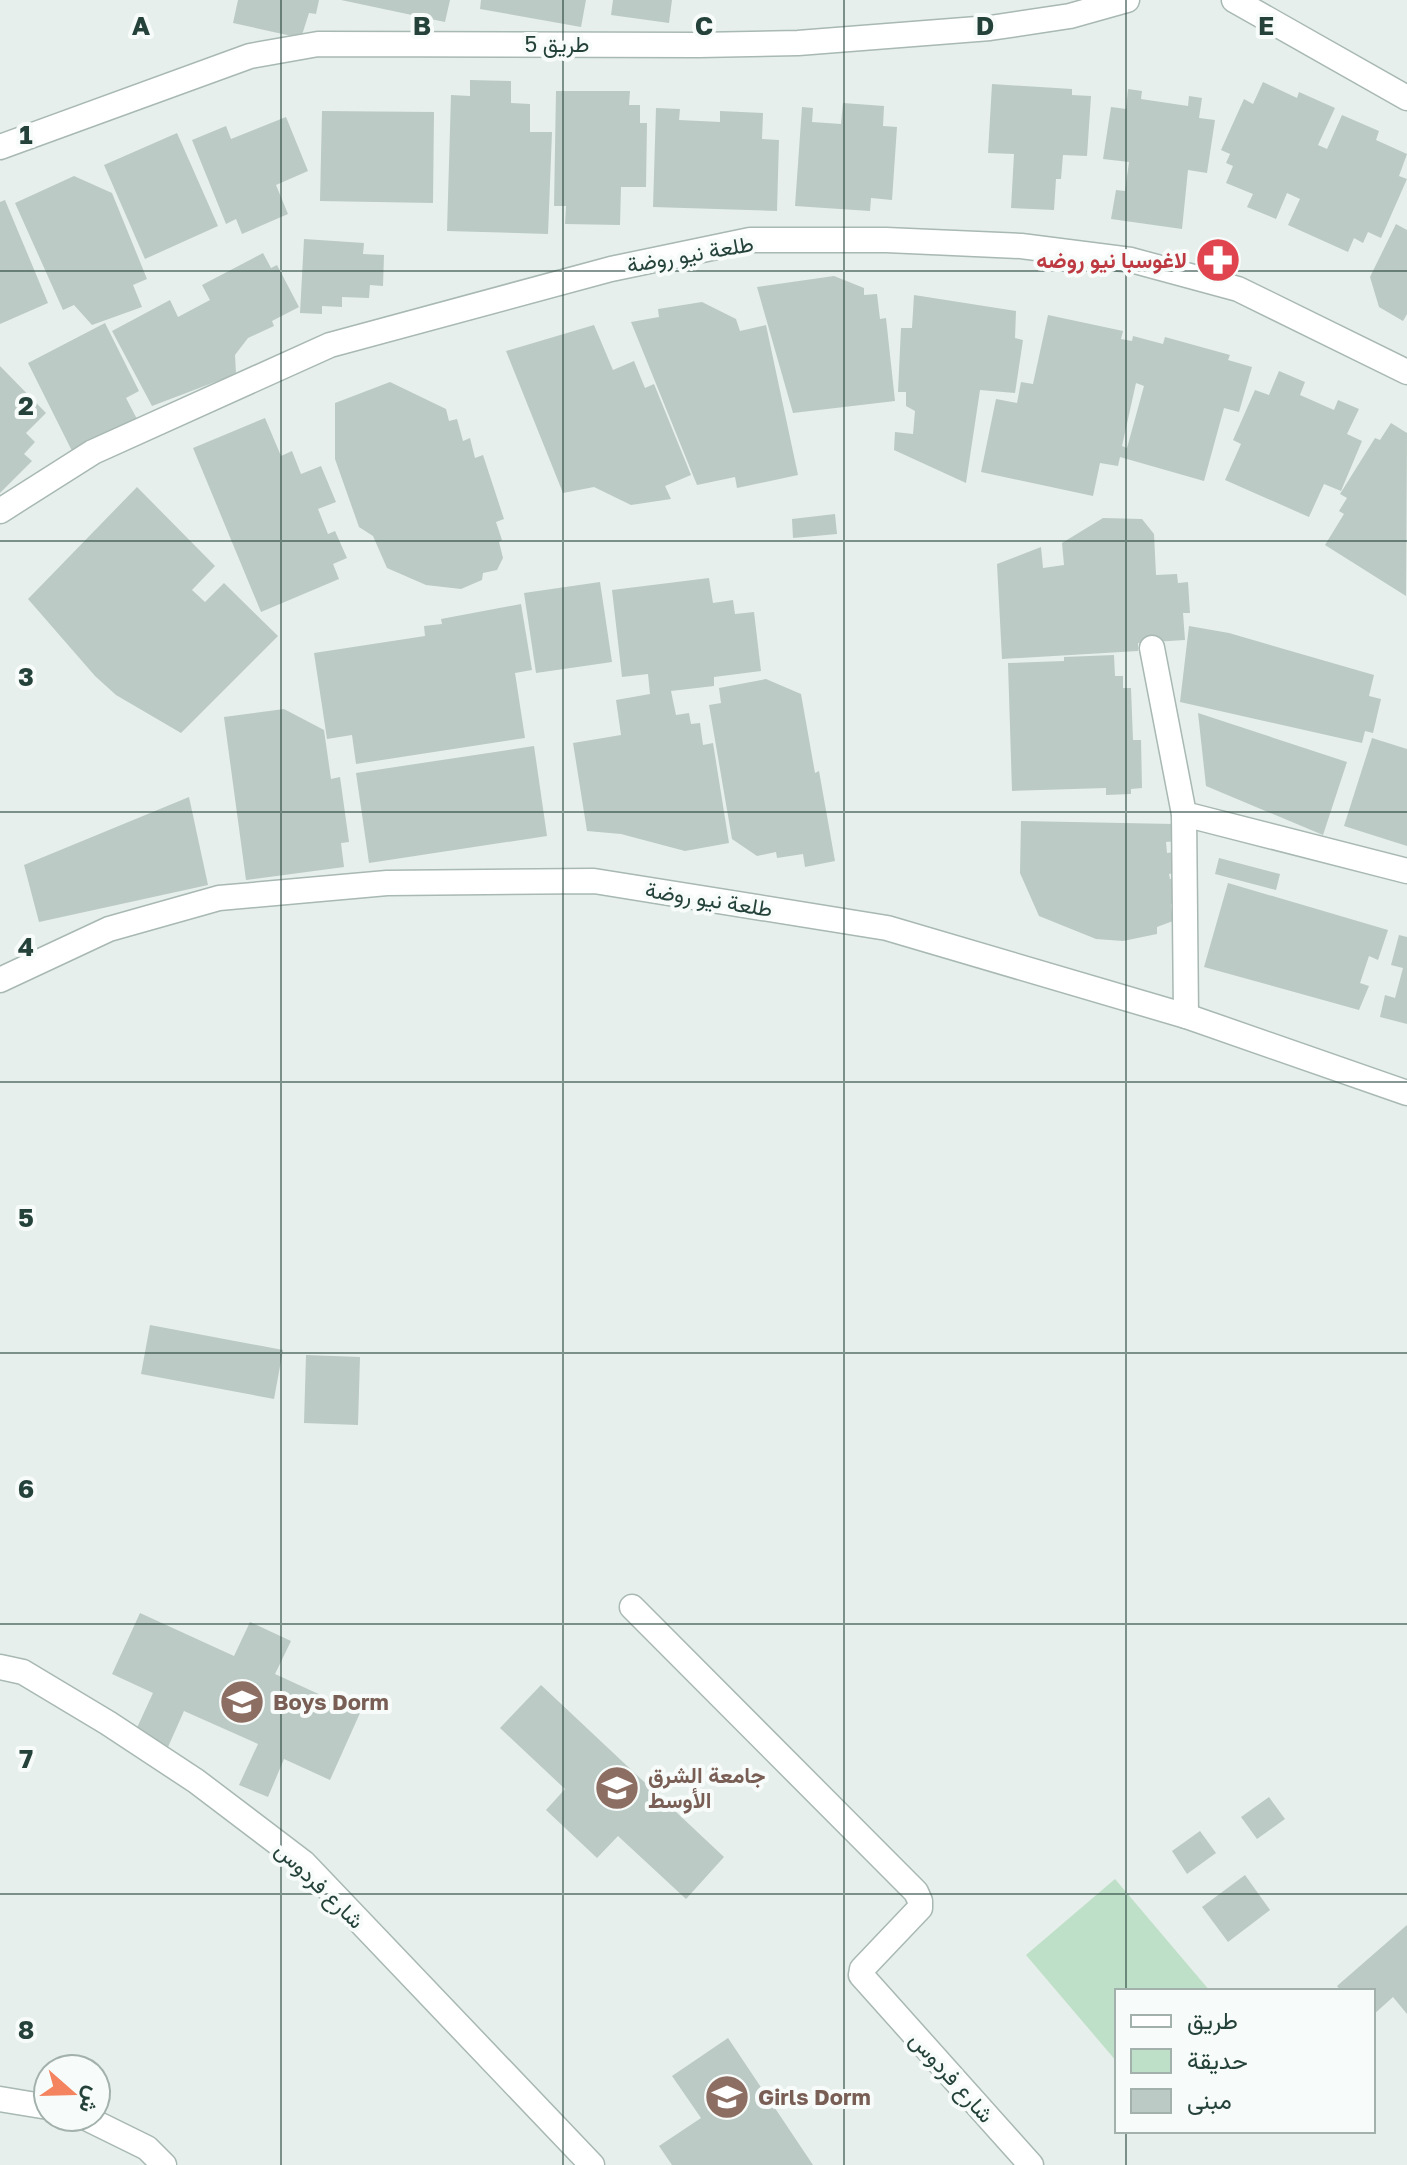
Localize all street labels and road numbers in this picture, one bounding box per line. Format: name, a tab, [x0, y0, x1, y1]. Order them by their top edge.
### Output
street label: طريق 5	[525, 30, 589, 58]
street label: طلعة نيو روضة	[624, 229, 756, 279]
street label: طلعة نيو روضة	[643, 875, 775, 923]
street label: شارع فردوس	[269, 1836, 370, 1935]
street label: شارع فردوس	[903, 2026, 1000, 2129]

